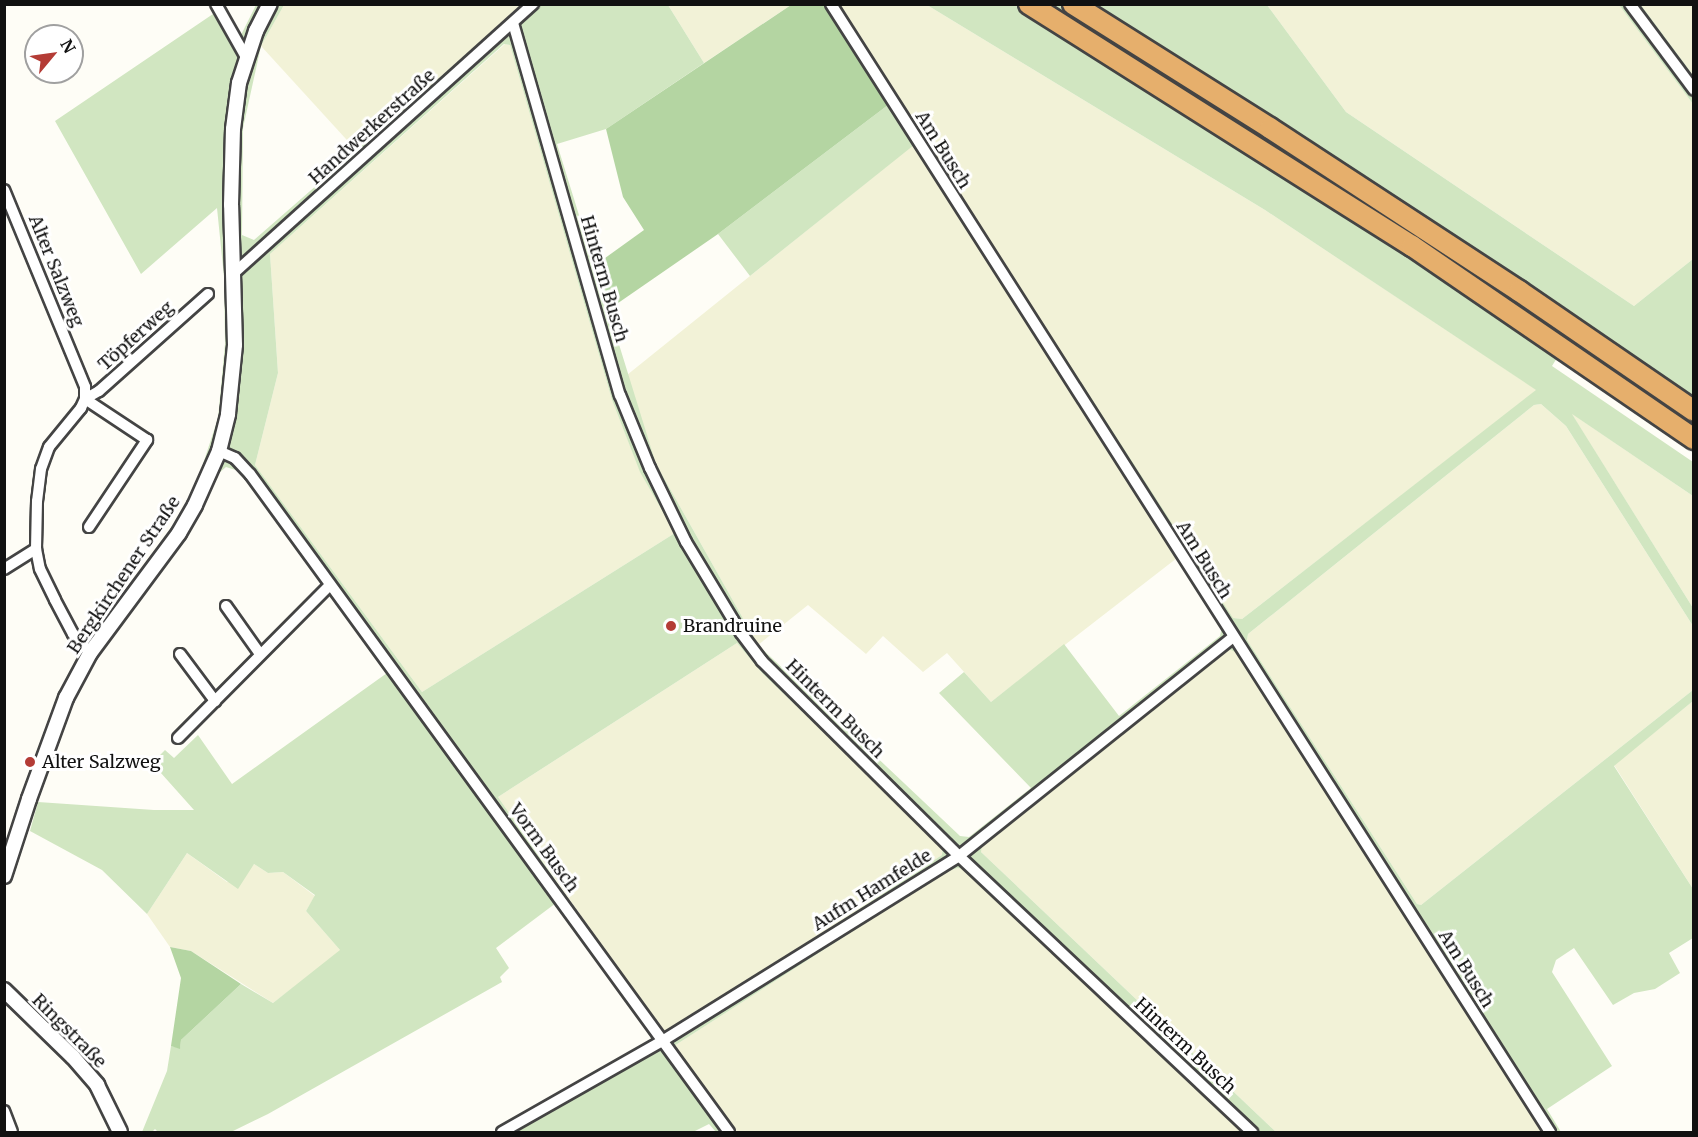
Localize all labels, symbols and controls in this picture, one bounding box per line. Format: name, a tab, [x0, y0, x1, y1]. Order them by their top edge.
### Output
north arrow	[24, 24, 84, 84]
text: N	[56, 36, 80, 57]
street label: Handwerkerstraße	[305, 65, 439, 189]
street label: Am Busch	[911, 107, 975, 193]
street label: Alter Salzweg	[24, 212, 88, 330]
street label: Hinterm Busch	[576, 213, 632, 345]
street label: Töpferweg	[94, 297, 178, 375]
street label: Bergkirchener Straße	[63, 492, 185, 658]
street label: Am Busch	[1172, 517, 1236, 603]
place label: Brandruine	[683, 615, 782, 637]
marker: Brandruine	[664, 619, 678, 633]
street label: Hinterm Busch	[781, 655, 889, 763]
place label: Alter Salzweg	[42, 751, 161, 773]
marker: Alter Salzweg	[23, 755, 37, 769]
street label: Vorm Busch	[505, 799, 583, 897]
street label: Aufm Hamfelde	[808, 845, 936, 935]
street label: Am Busch	[1434, 926, 1498, 1012]
street label: Ringstraße	[27, 989, 111, 1073]
street label: Hinterm Busch	[1130, 993, 1240, 1099]

